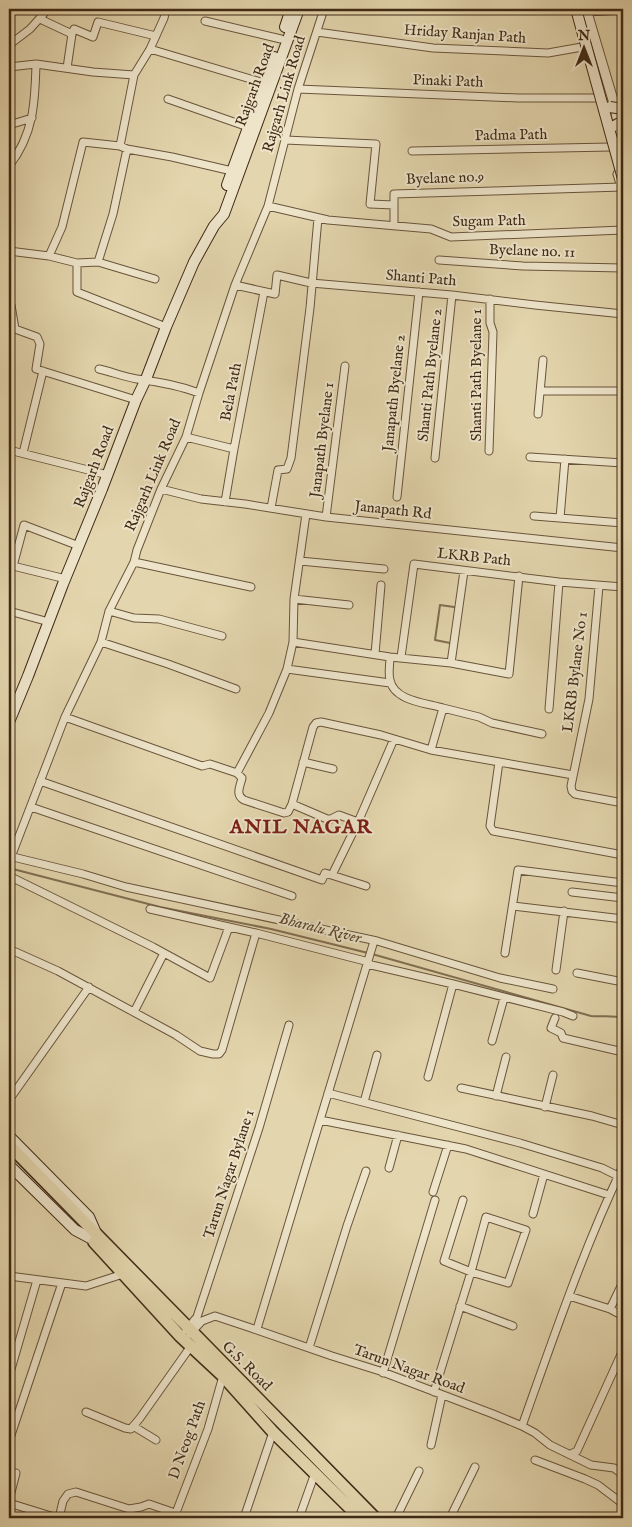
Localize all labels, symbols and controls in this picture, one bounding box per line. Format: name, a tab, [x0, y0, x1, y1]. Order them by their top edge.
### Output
street label: Hriday Ranjan Path	[403, 20, 527, 48]
north arrow	[560, 22, 610, 72]
text: N	[577, 27, 590, 45]
street label: Rajgarh Link Road	[258, 32, 310, 155]
street label: Rajgarh Road	[231, 40, 279, 129]
street label: Pinaki Path	[412, 70, 484, 92]
street label: Padma Path	[475, 125, 547, 145]
street label: Byelane no.9	[405, 167, 485, 189]
street label: Sugam Path	[452, 211, 526, 231]
street label: Byelane no. 11	[488, 240, 576, 262]
street label: Shanti Path	[385, 265, 457, 291]
street label: Shanti Path Byelane 2	[414, 307, 446, 443]
street label: Shanti Path Byelane 1	[467, 309, 486, 441]
street label: Janapath Byelane 2	[378, 334, 410, 454]
street label: Bela Path	[216, 361, 246, 423]
street label: Janapath Byelane 1	[305, 381, 338, 501]
street label: Rajgarh Link Road	[121, 415, 186, 534]
street label: Rajgarh Road	[70, 422, 119, 511]
street label: Janapath Rd	[352, 496, 433, 524]
street label: LKRB Path	[436, 544, 512, 570]
street label: LKRB Bylane No 1	[558, 611, 592, 733]
district label: ANIL NAGAR	[229, 815, 373, 840]
water label: Bharalu River	[277, 909, 365, 949]
street label: Tarun Nagar Bylane 1	[199, 1107, 259, 1241]
street label: G.S. Road	[218, 1337, 277, 1396]
street label: Tarun Nagar Road	[351, 1340, 468, 1398]
street label: D Neog Path	[164, 1398, 210, 1482]

